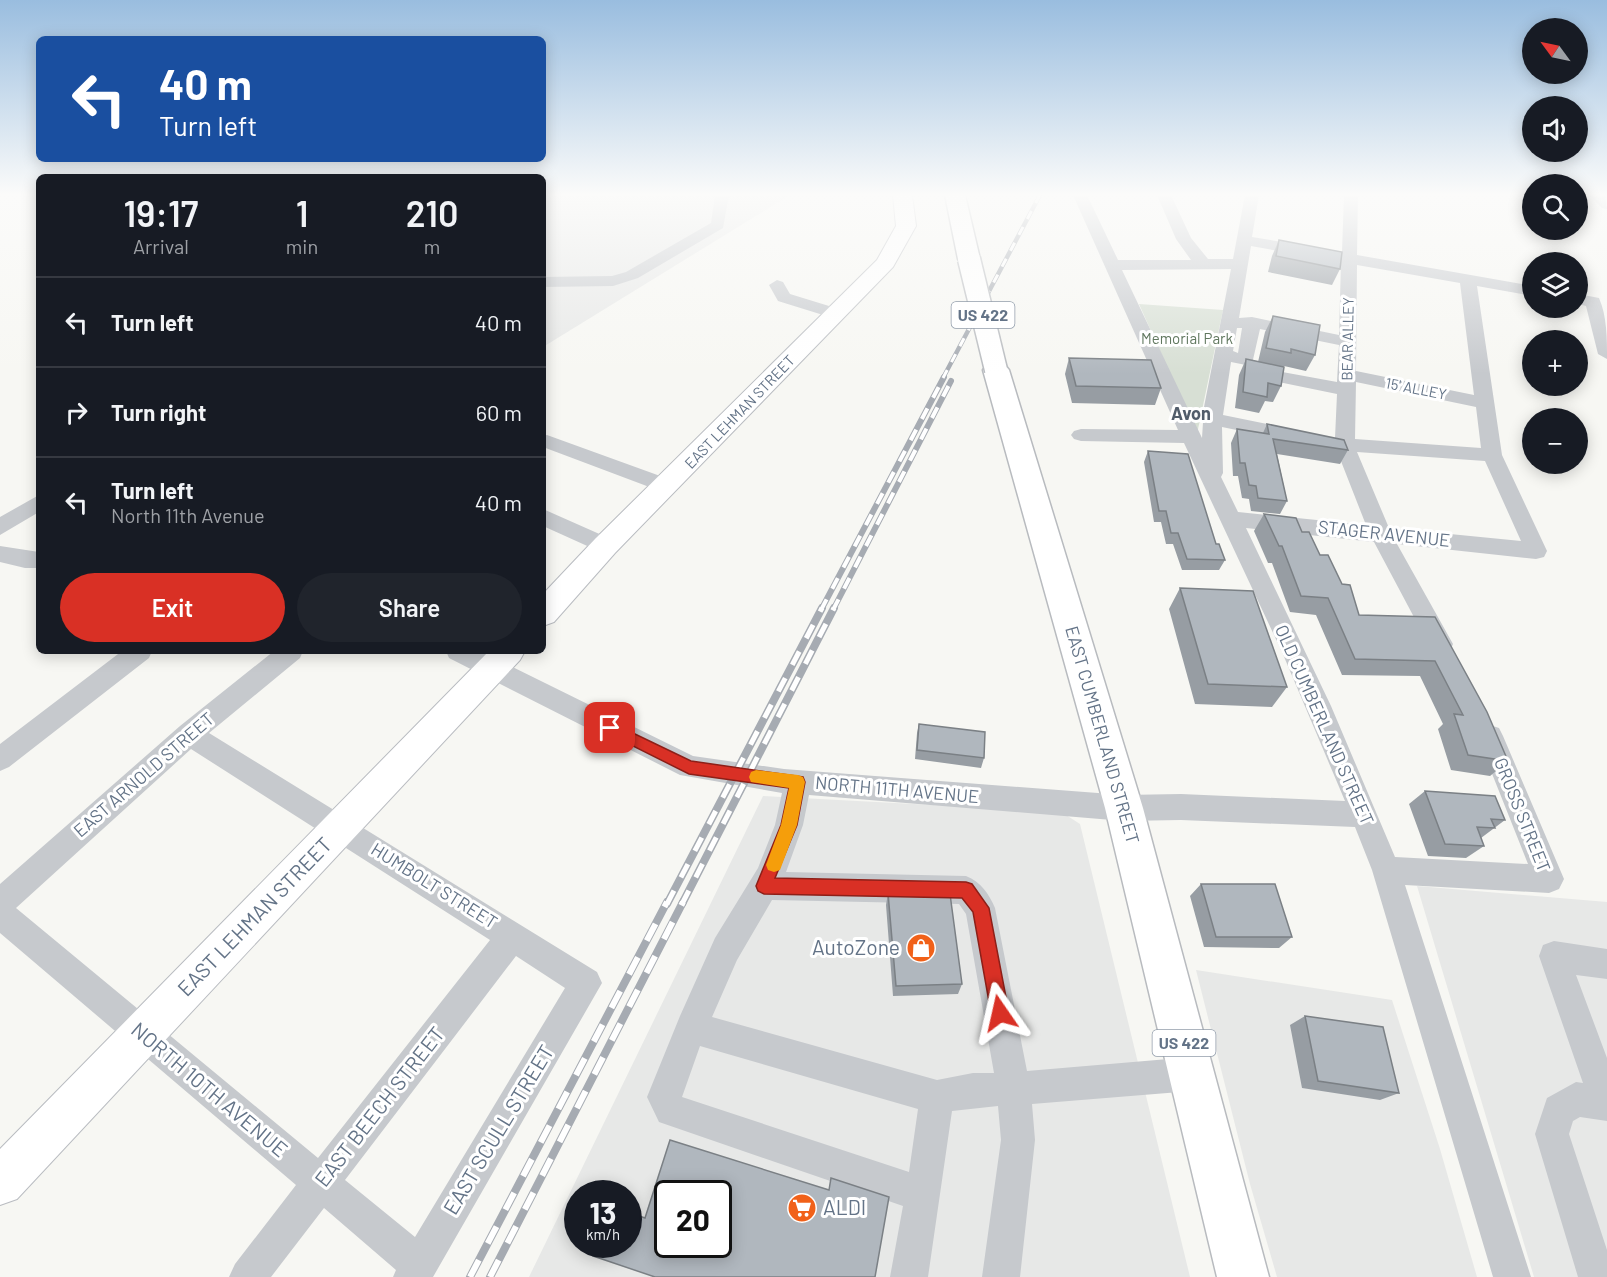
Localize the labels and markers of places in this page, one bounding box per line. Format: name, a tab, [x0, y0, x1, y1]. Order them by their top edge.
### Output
pin	[584, 702, 635, 753]
shop icon: AutoZone	[905, 932, 937, 964]
place label: AutoZone	[812, 934, 900, 959]
supermarket icon: ALDI	[786, 1192, 818, 1224]
place label: ALDI	[823, 1194, 866, 1219]

